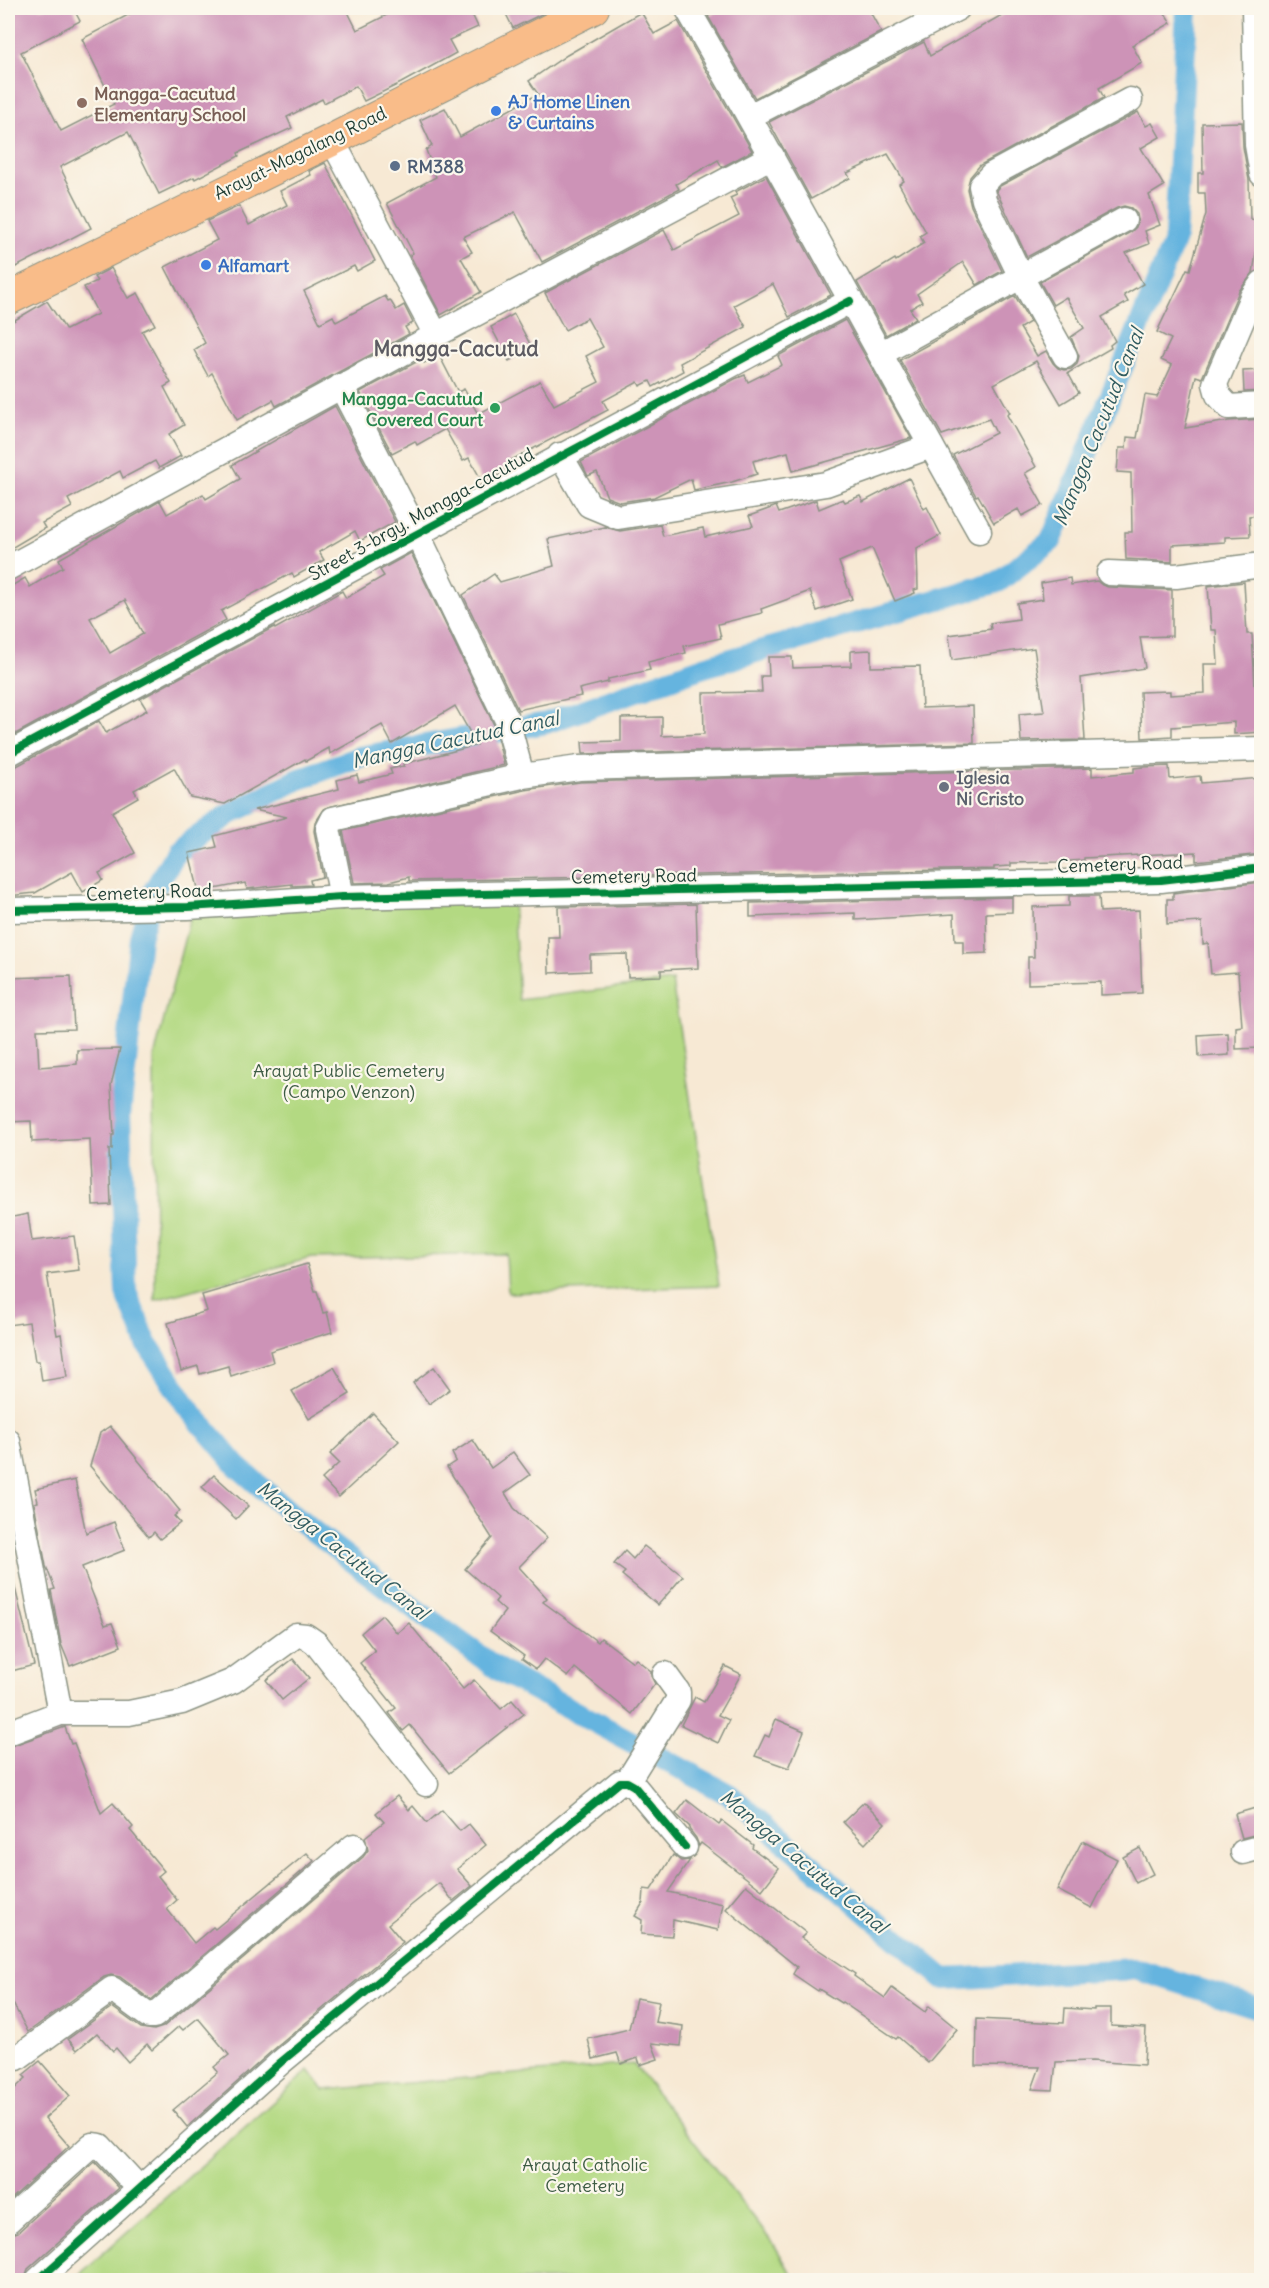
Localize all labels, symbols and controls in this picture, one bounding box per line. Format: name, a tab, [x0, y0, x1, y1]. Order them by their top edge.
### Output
place label: Mangga-Cacutud Elementary School	[94, 82, 246, 126]
place label: AJ Home Linen & Curtains	[508, 90, 631, 134]
marker: Mangga-Cacutud Elementary School	[75, 96, 89, 110]
street label: Arayat-Magalang Road	[210, 101, 390, 205]
marker: AJ Home Linen & Curtains	[489, 104, 503, 118]
place label: RM388	[407, 155, 464, 178]
marker: RM388	[388, 159, 402, 173]
place label: Alfamart	[218, 254, 290, 277]
marker: Alfamart	[199, 258, 213, 272]
water label: Mangga Cacutud Canal	[1047, 322, 1150, 529]
district label: Mangga-Cacutud	[373, 335, 539, 362]
place label: Mangga-Cacutud Covered Court	[341, 387, 484, 431]
marker: Mangga-Cacutud Covered Court	[488, 401, 502, 415]
street label: Street 3-brgy. Mangga-cacutud	[304, 442, 538, 586]
water label: Mangga Cacutud Canal	[349, 704, 563, 773]
place label: Iglesia Ni Cristo	[956, 766, 1024, 810]
marker: Iglesia Ni Cristo	[937, 780, 951, 794]
street label: Cemetery Road	[1057, 850, 1184, 878]
street label: Cemetery Road	[571, 863, 698, 889]
street label: Cemetery Road	[86, 878, 213, 906]
park label: Arayat Public Cemetery (Campo Venzon)	[253, 1059, 445, 1103]
water label: Mangga Cacutud Canal	[252, 1475, 436, 1626]
water label: Mangga Cacutud Canal	[715, 1784, 895, 1940]
park label: Arayat Catholic Cemetery	[522, 2153, 648, 2197]

